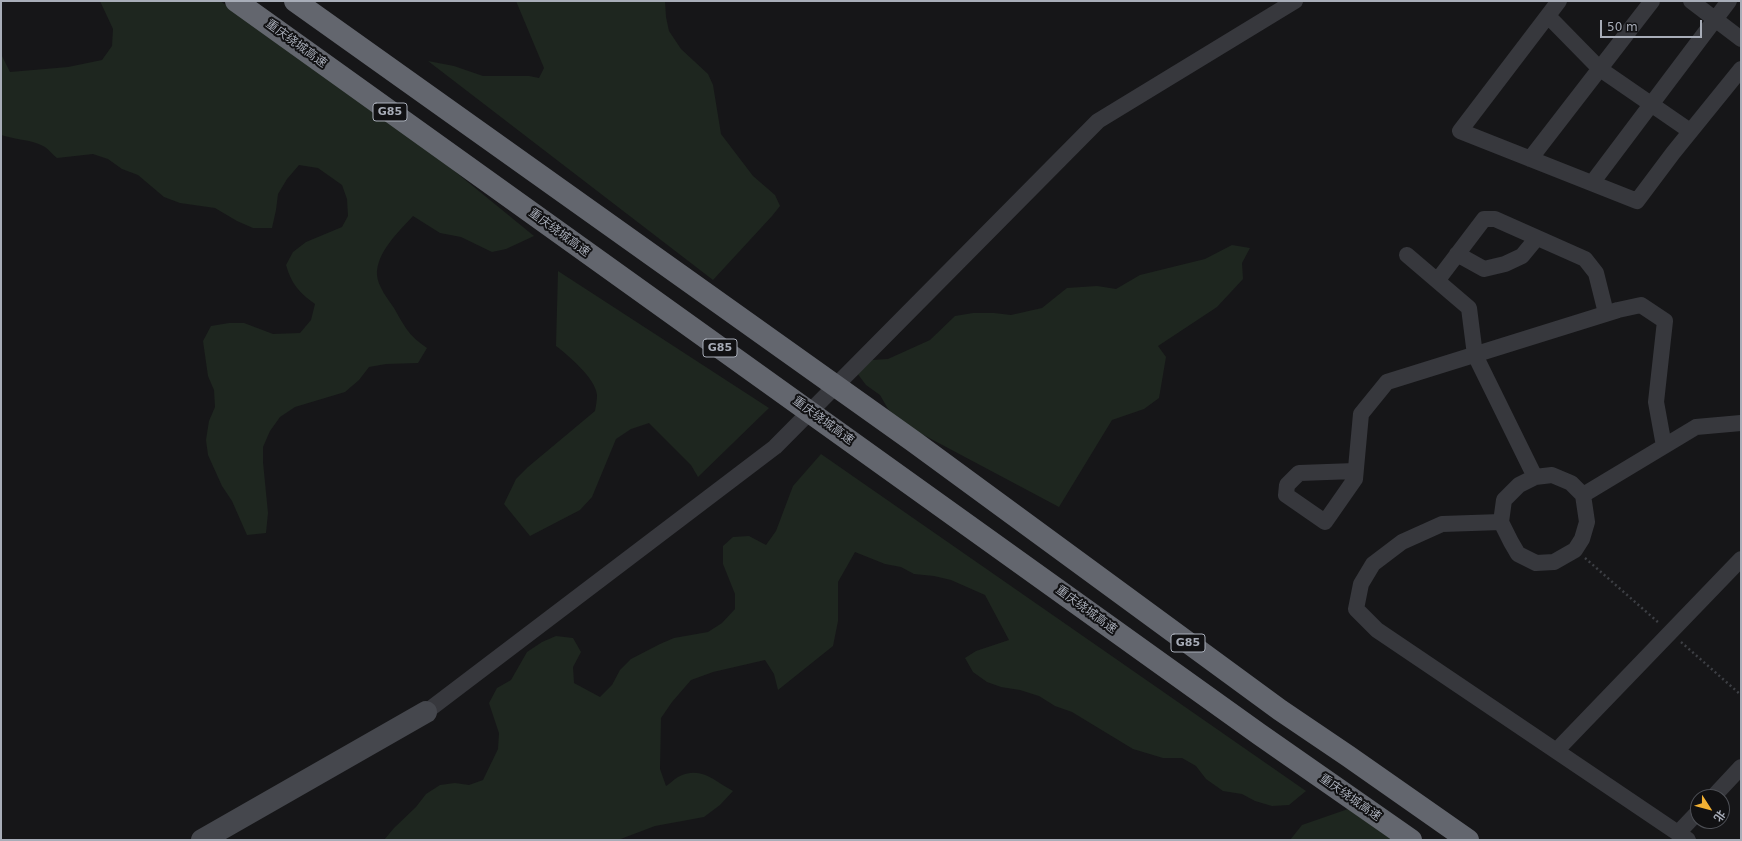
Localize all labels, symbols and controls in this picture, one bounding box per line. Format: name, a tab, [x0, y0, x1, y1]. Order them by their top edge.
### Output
scale bar	[1602, 12, 1704, 38]
street label: 重庆绕城高速	[263, 17, 329, 71]
text: 50 m	[1607, 20, 1638, 34]
road number: G85	[373, 103, 407, 121]
street label: 重庆绕城高速	[526, 206, 592, 260]
road number: G85	[703, 339, 737, 357]
street label: 重庆绕城高速	[790, 394, 856, 448]
street label: 重庆绕城高速	[1053, 583, 1119, 637]
road number: G85	[1171, 634, 1205, 652]
street label: 重庆绕城高速	[1316, 771, 1384, 825]
north arrow	[1690, 789, 1730, 829]
text: 北	[1711, 807, 1728, 824]

